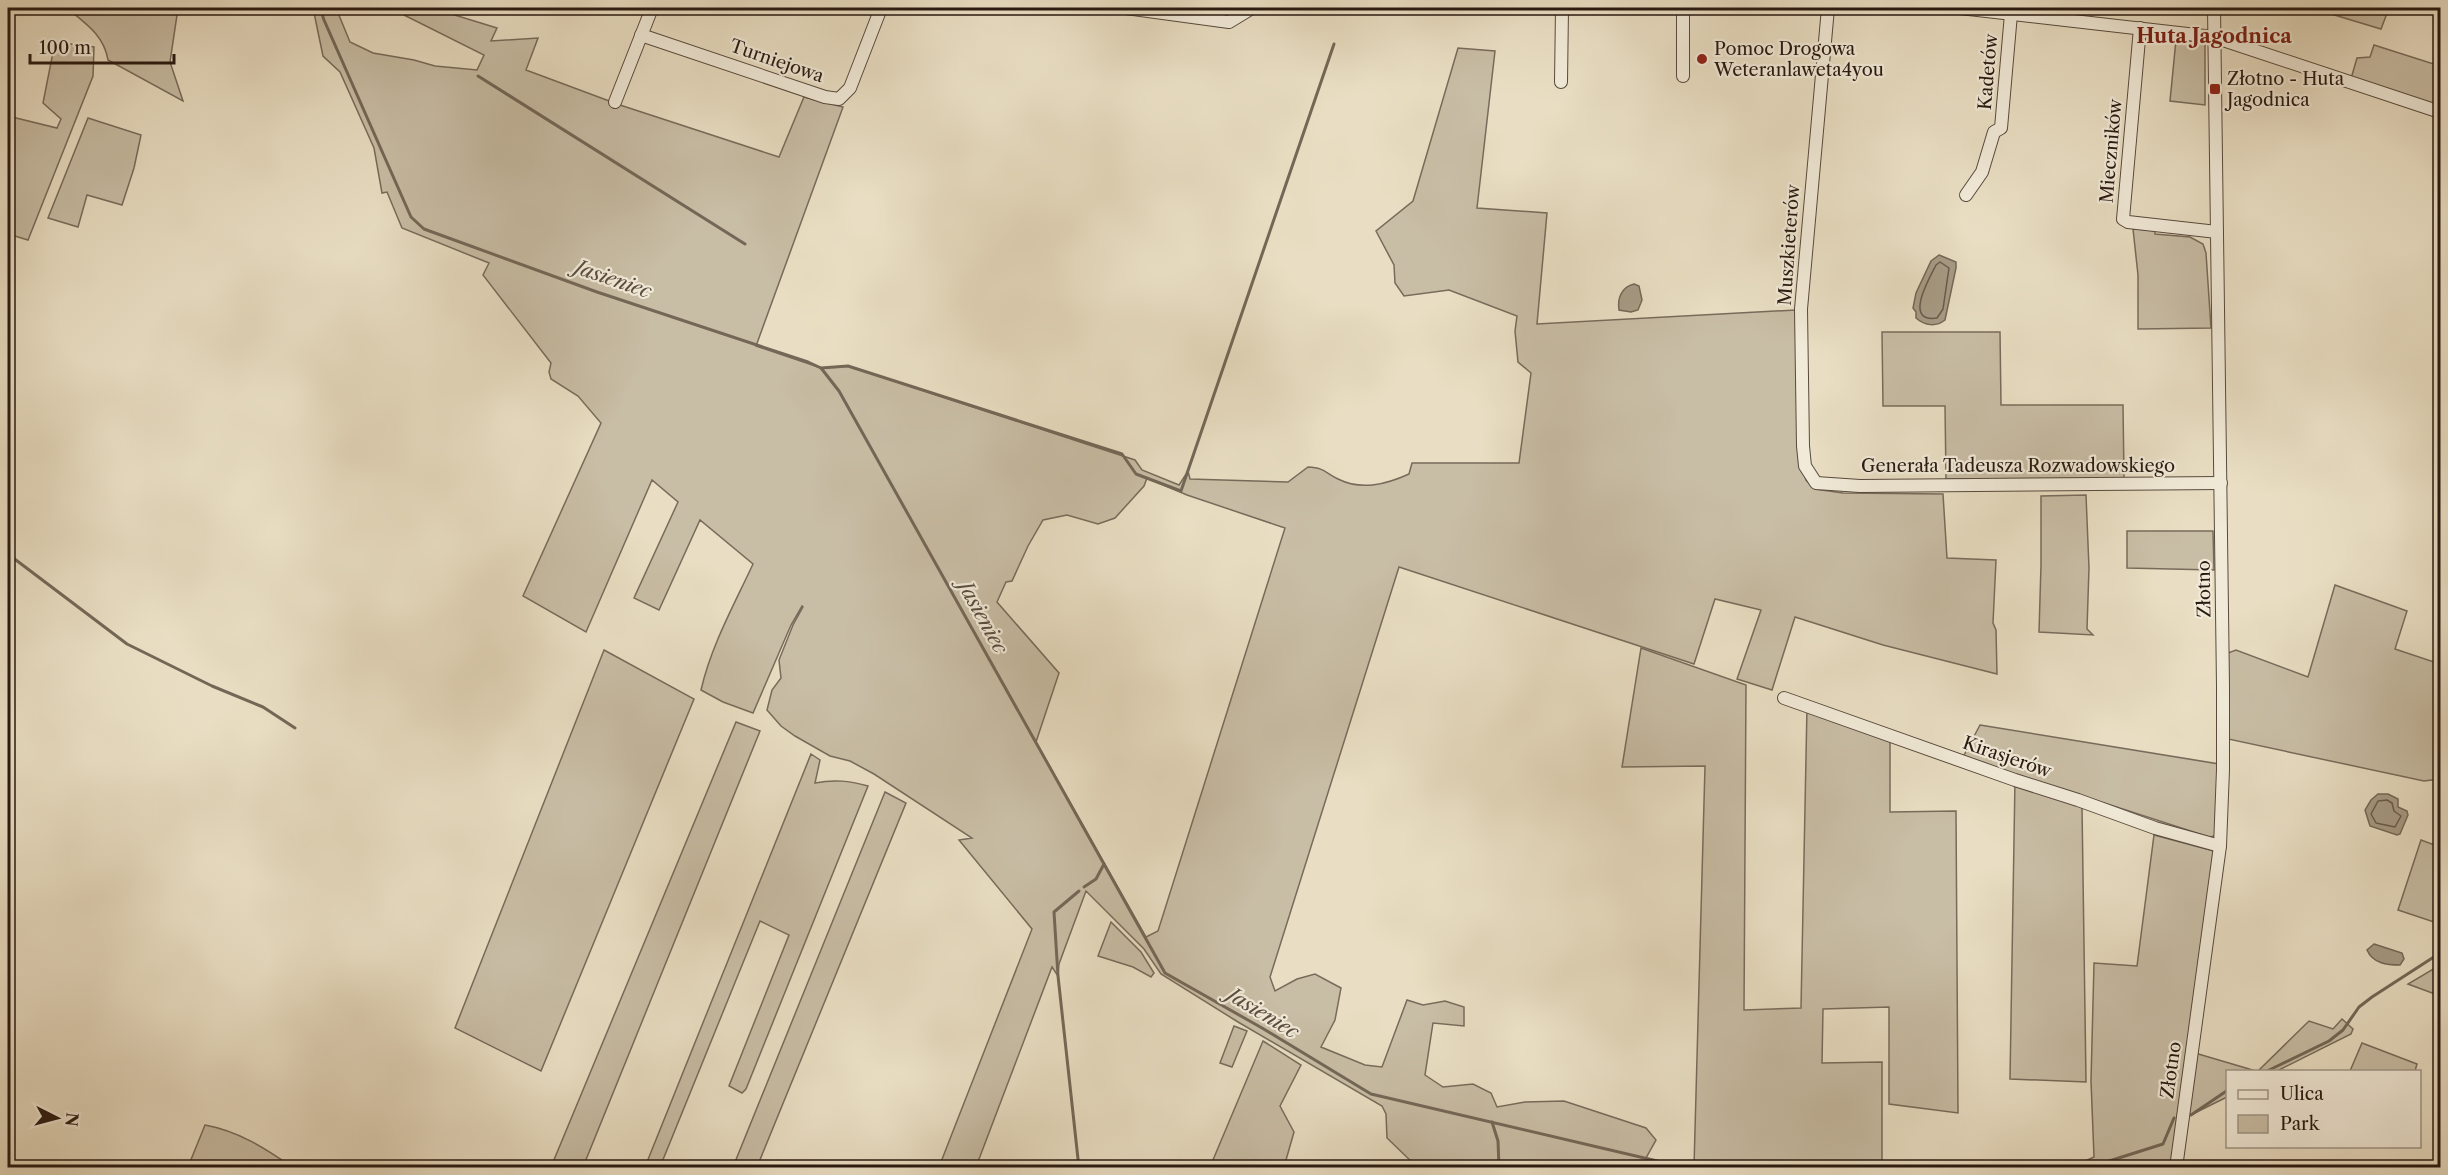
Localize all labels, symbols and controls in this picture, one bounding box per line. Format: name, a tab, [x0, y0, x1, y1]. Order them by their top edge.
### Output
district label: Huta Jagodnica	[2136, 24, 2292, 48]
scale bar	[30, 27, 174, 65]
street label: Kadetów	[1974, 32, 2002, 111]
street label: Turniejowa	[727, 35, 827, 87]
text: 100 m	[39, 37, 91, 59]
place label: Pomoc Drogowa Weteranlaweta4you	[1713, 38, 1884, 81]
marker: Pomoc Drogowa Weteranlaweta4you	[1695, 52, 1709, 66]
place label: Złotno - Huta Jagodnica	[2224, 68, 2345, 111]
marker: Złotno - Huta Jagodnica	[2208, 82, 2222, 96]
street label: Mieczników	[2095, 97, 2127, 204]
street label: Muszkieterów	[1774, 183, 1804, 306]
water label: Jasieniec	[566, 253, 655, 304]
street label: Generała Tadeusza Rozwadowskiego	[1861, 455, 2175, 477]
street label: Złotno	[2193, 560, 2215, 618]
water label: Jasieniec	[950, 571, 1013, 658]
street label: Kirasjerów	[1960, 732, 2055, 783]
water label: Jasieniec	[1218, 979, 1304, 1044]
street label: Złotno	[2156, 1040, 2186, 1100]
legend	[2226, 1070, 2421, 1148]
text: Ulica	[2280, 1083, 2324, 1105]
north arrow	[27, 1088, 87, 1148]
text: N	[61, 1112, 83, 1128]
text: Park	[2280, 1113, 2321, 1135]

